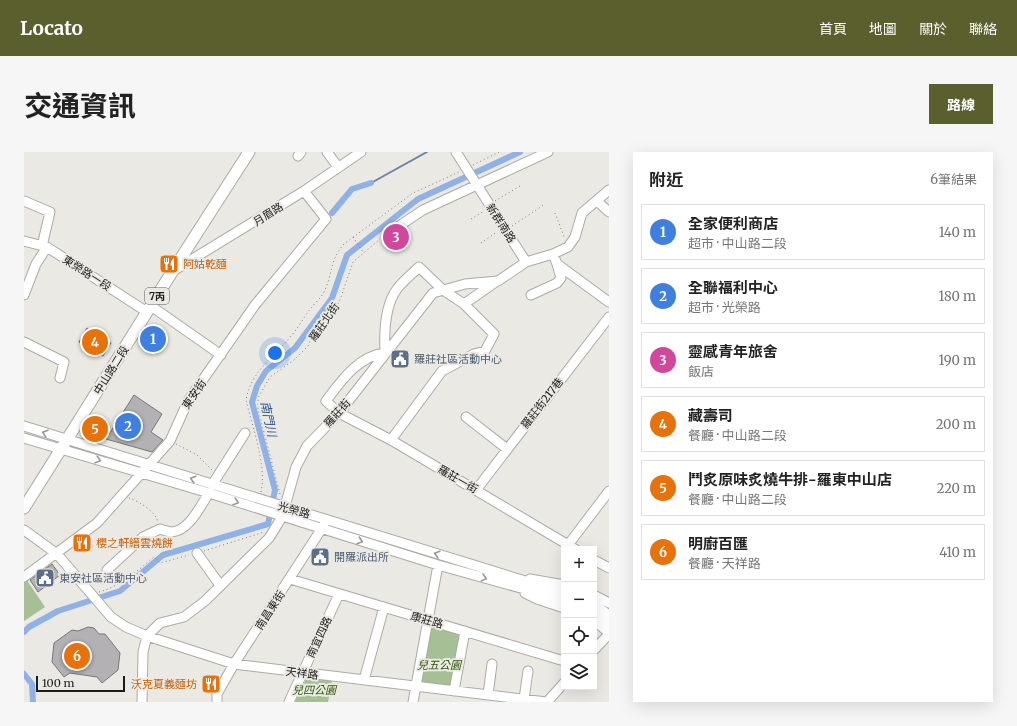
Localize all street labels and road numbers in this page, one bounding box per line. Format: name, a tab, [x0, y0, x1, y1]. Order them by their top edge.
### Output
street label: 月眉路	[250, 199, 286, 229]
street label: 新群南路	[483, 201, 519, 245]
street label: 東榮路一段	[60, 252, 114, 294]
road number: 7丙	[145, 288, 169, 304]
street label: 羅莊北街	[306, 300, 342, 344]
street label: 中山路二段	[90, 343, 132, 397]
street label: 羅莊街217巷	[518, 375, 566, 431]
street label: 東安街	[179, 376, 209, 412]
street label: 羅莊街	[321, 396, 353, 430]
street label: 羅莊一街	[435, 462, 481, 496]
street label: 光榮路	[276, 499, 312, 521]
street label: 南昌東街	[252, 588, 288, 632]
street label: 康莊路	[409, 609, 445, 631]
street label: 南宜四路	[303, 614, 335, 660]
street label: 天祥路	[285, 664, 319, 682]

